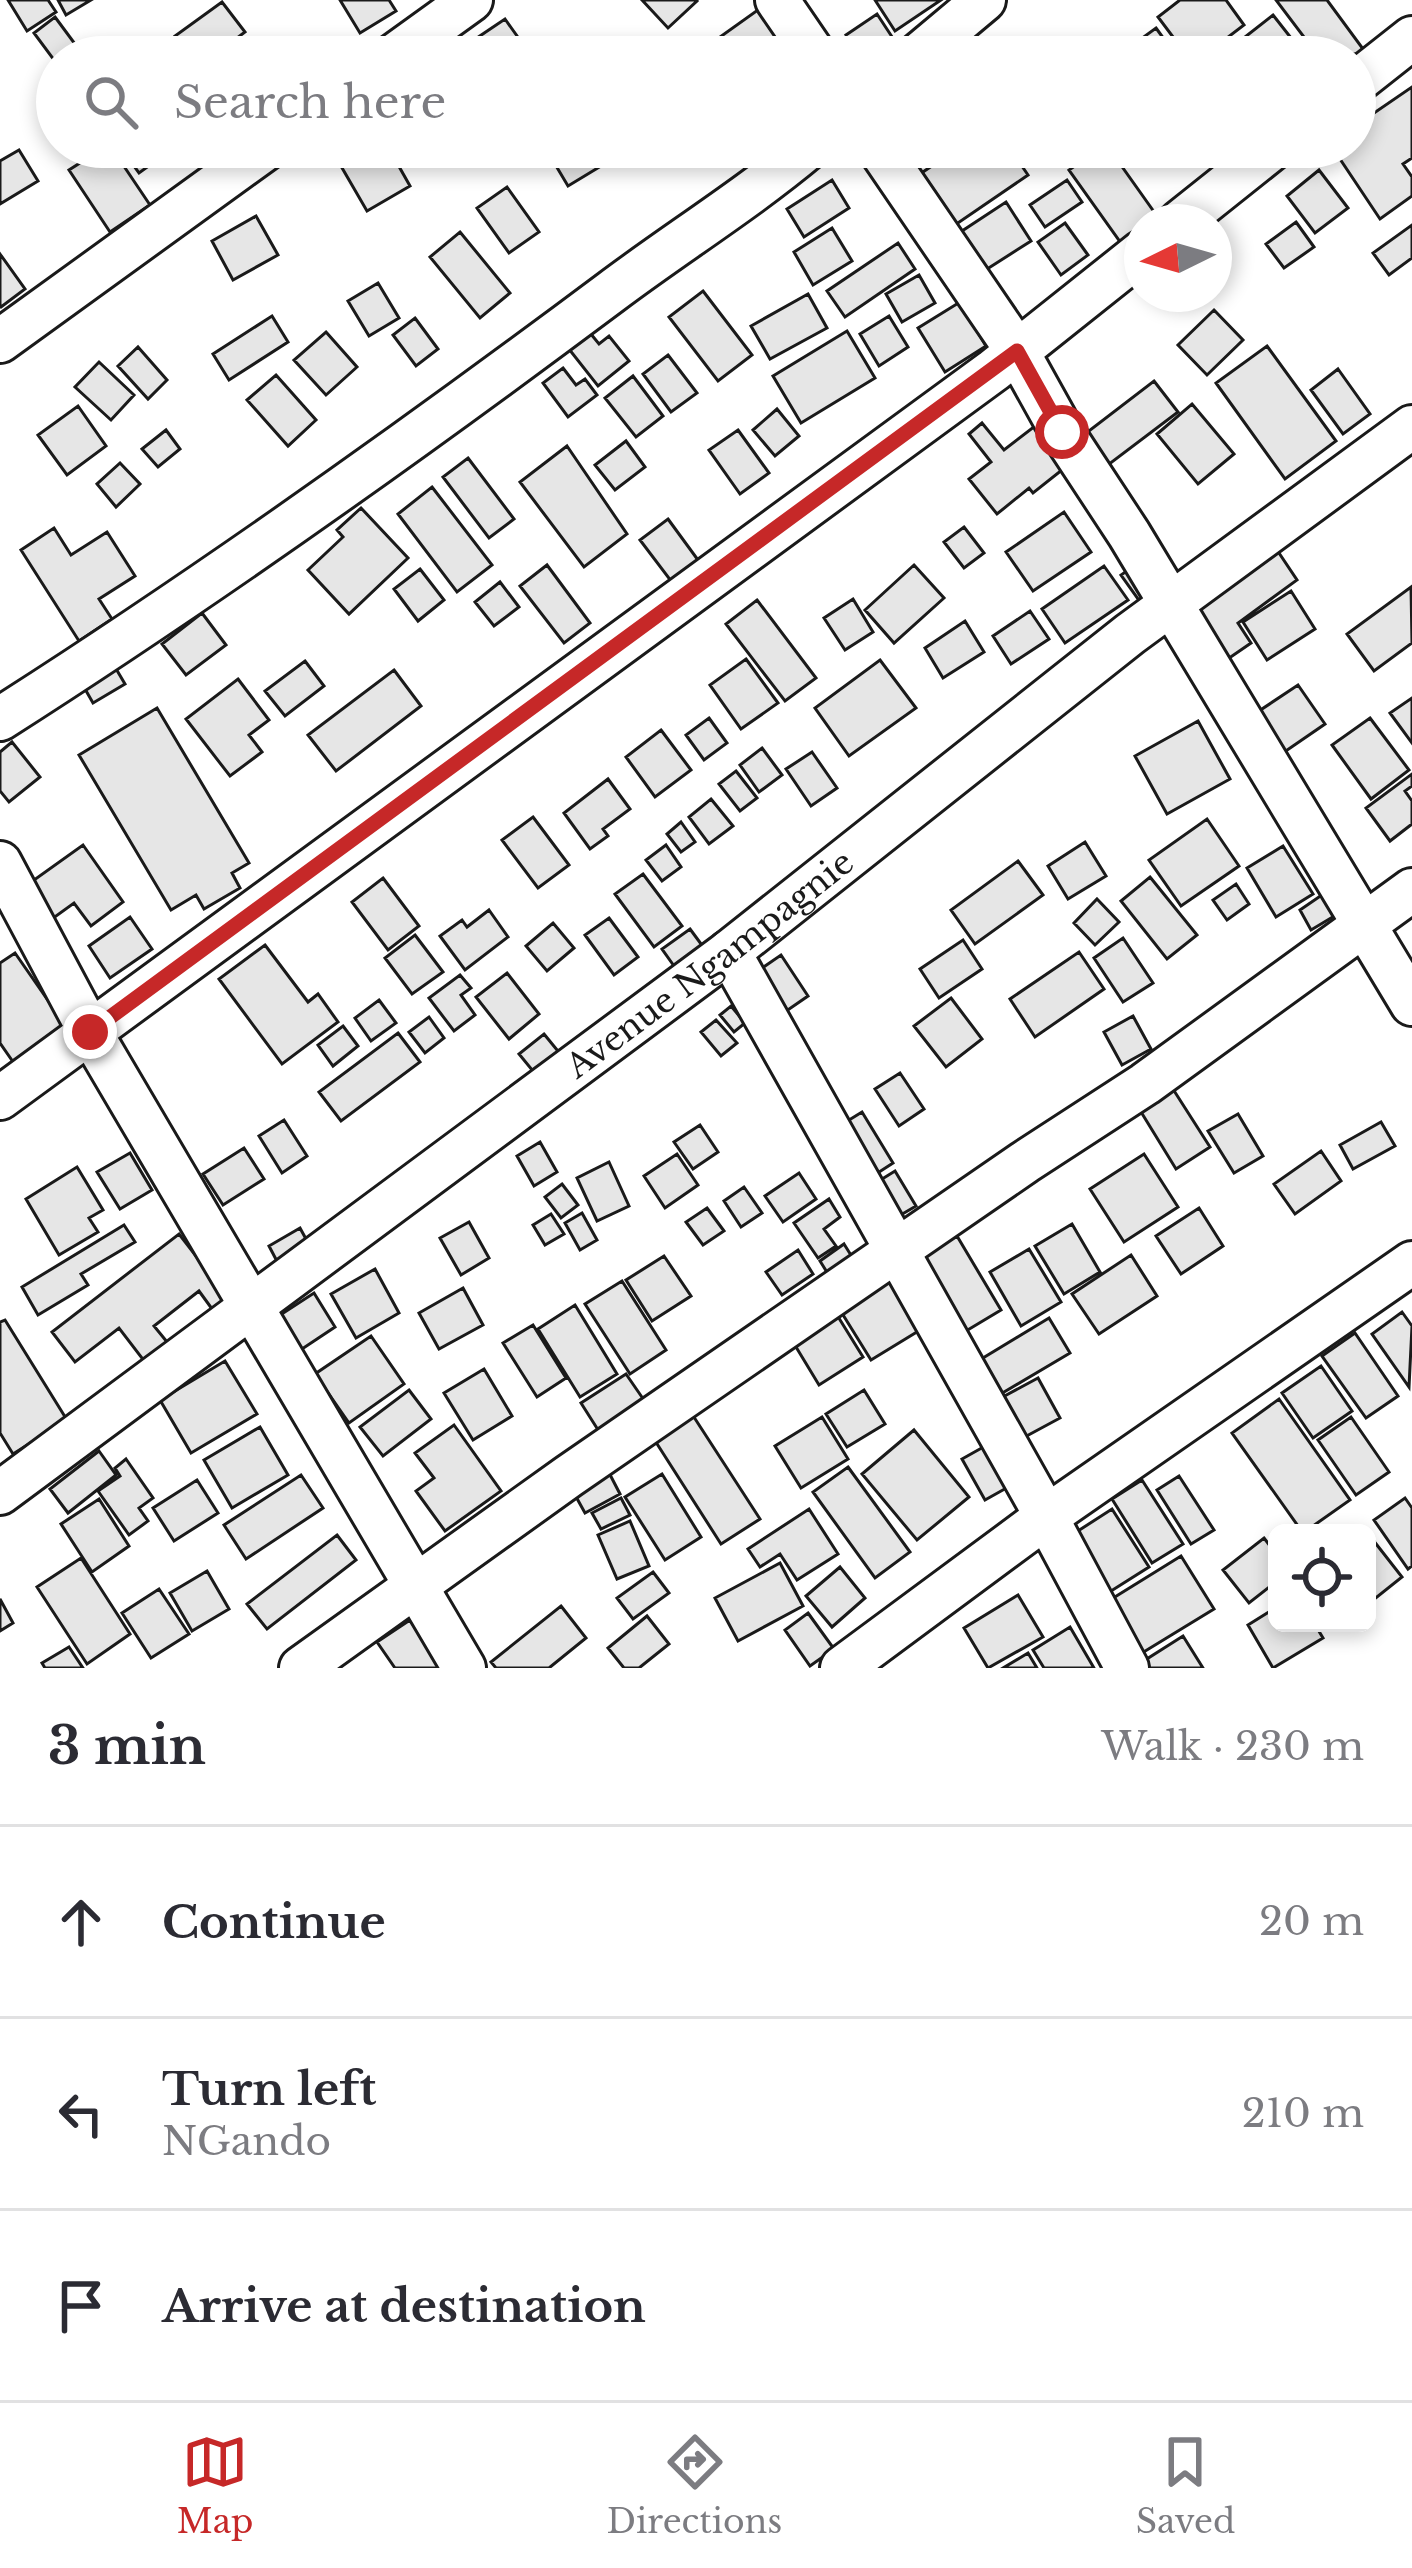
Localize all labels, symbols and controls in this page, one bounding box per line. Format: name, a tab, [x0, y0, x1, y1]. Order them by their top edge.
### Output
search box	[36, 36, 1376, 168]
icon: search	[78, 69, 144, 135]
text: Search here	[174, 74, 446, 130]
north arrow	[1124, 204, 1232, 312]
route start	[1035, 405, 1089, 459]
street label: Avenue Ngampagnie	[557, 841, 861, 1087]
route end	[63, 1005, 117, 1059]
map controls	[1268, 1524, 1376, 1632]
button: locate	[1268, 1524, 1376, 1632]
text: 3 min	[48, 1715, 206, 1778]
text: Walk · 230 m	[1101, 1722, 1364, 1771]
icon: ahead	[48, 1889, 114, 1955]
text: Continue	[162, 1894, 386, 1950]
text: 20 m	[1259, 1897, 1364, 1946]
text: Turn left	[162, 2061, 376, 2117]
icon: left	[48, 2081, 114, 2147]
text: 210 m	[1242, 2089, 1364, 2138]
text: NGando	[162, 2117, 331, 2166]
icon: arrive	[48, 2273, 114, 2339]
text: Arrive at destination	[162, 2278, 646, 2334]
tab: Map	[177, 2429, 253, 2542]
tab: Directions	[607, 2429, 782, 2542]
tab: Saved	[1136, 2429, 1235, 2542]

